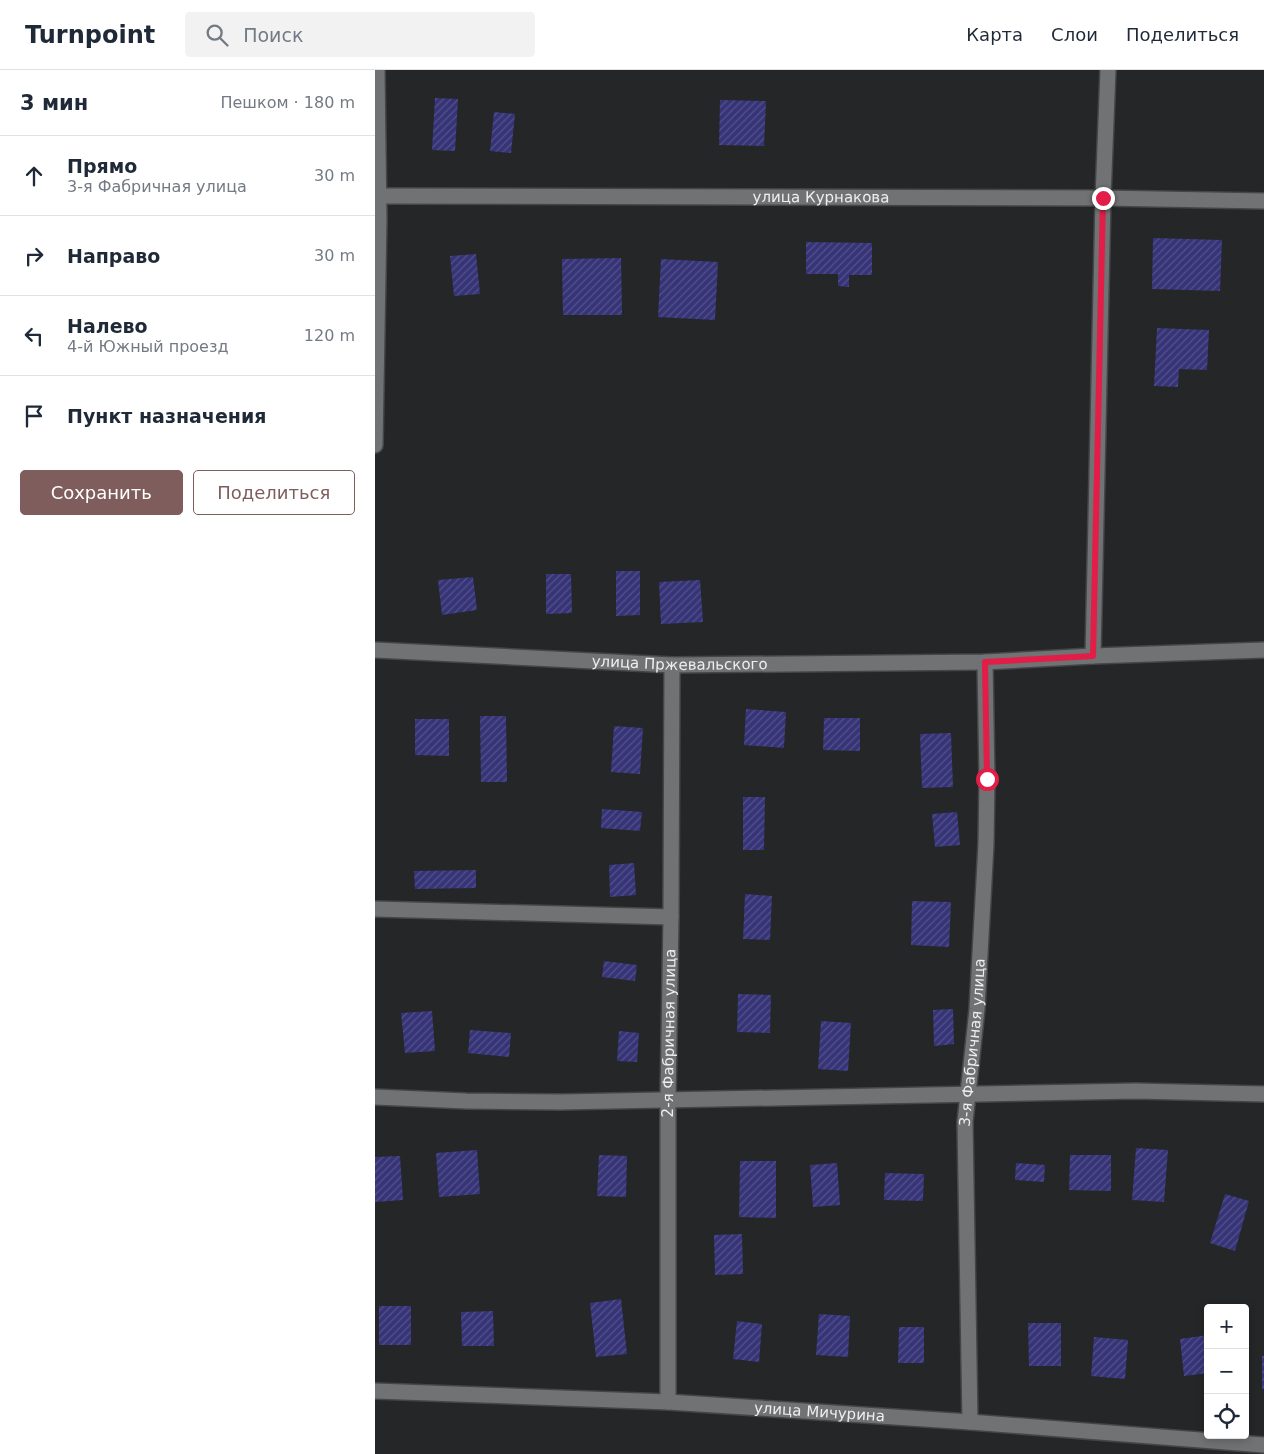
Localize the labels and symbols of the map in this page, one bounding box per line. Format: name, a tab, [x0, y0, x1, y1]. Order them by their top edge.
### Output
route end	[1092, 187, 1115, 210]
street label: улица Курнакова	[753, 188, 889, 206]
street label: улица Пржевальского	[591, 652, 768, 674]
route start	[976, 768, 999, 791]
street label: 2-я Фабричная улица	[659, 948, 679, 1117]
street label: 3-я Фабричная улица	[956, 958, 989, 1127]
street label: улица Мичурина	[753, 1399, 886, 1425]

